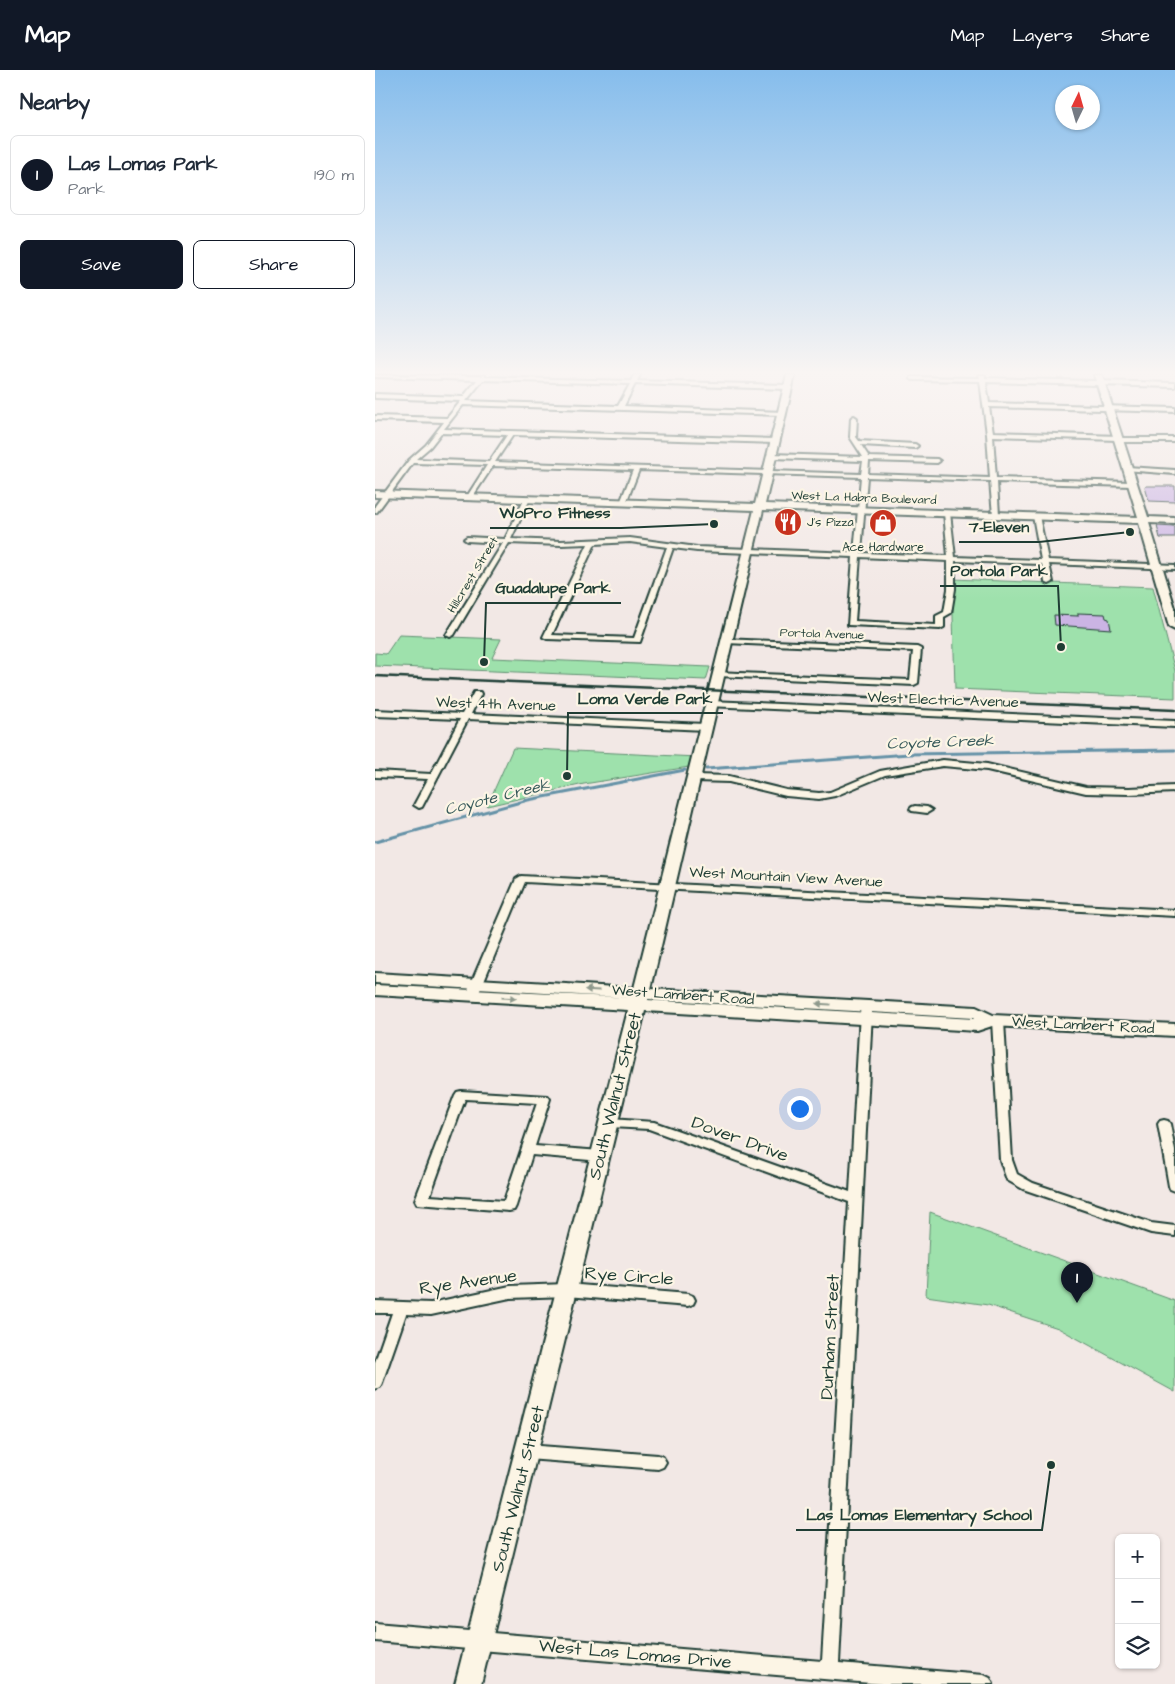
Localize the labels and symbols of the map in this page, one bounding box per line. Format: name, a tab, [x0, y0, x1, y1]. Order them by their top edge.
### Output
north arrow	[1055, 85, 1100, 130]
street label: West La Habra Boulevard	[791, 487, 937, 509]
callout: WoPro Fitness	[490, 497, 621, 528]
text: WoPro Fitness	[498, 502, 611, 524]
restaurant icon: J's Pizza	[773, 507, 803, 537]
shop icon: Ace Hardware	[868, 508, 898, 538]
callout: 7-Eleven	[959, 511, 1039, 542]
place label: J's Pizza	[807, 514, 854, 531]
text: 7-Eleven	[968, 516, 1029, 538]
street label: Hillcrest Street	[443, 534, 503, 616]
place label: Ace Hardware	[842, 539, 924, 556]
callout: Portola Park	[940, 555, 1058, 586]
text: Portola Park	[950, 560, 1048, 582]
callout: Guadalupe Park	[486, 572, 621, 603]
text: Guadalupe Park	[495, 577, 611, 599]
street label: Portola Avenue	[780, 624, 865, 644]
callout: Loma Verde Park	[568, 682, 723, 713]
street label: West Electric Avenue	[867, 687, 1019, 713]
text: Loma Verde Park	[578, 688, 713, 710]
street label: West 4th Avenue	[436, 691, 556, 717]
water label: Coyote Creek	[886, 729, 995, 756]
water label: Coyote Creek	[442, 773, 553, 822]
street label: West Mountain View Avenue	[689, 861, 883, 893]
street label: West Lambert Road	[611, 980, 755, 1010]
one-way arrow	[584, 985, 600, 993]
one-way arrow	[501, 994, 517, 1002]
one-way arrow	[815, 999, 831, 1007]
street label: South Walnut Street	[582, 1009, 648, 1182]
street label: West Lambert Road	[1011, 1011, 1155, 1039]
your location	[787, 1096, 813, 1122]
street label: Dover Drive	[688, 1110, 792, 1168]
street label: Rye Circle	[584, 1260, 675, 1293]
pin: 1	[1061, 1262, 1093, 1303]
street label: Rye Avenue	[418, 1263, 519, 1302]
street label: Durham Street	[814, 1273, 846, 1400]
street label: South Walnut Street	[485, 1402, 551, 1575]
callout: Las Lomas Elementary School	[796, 1499, 1042, 1530]
text: Las Lomas Elementary School	[806, 1504, 1032, 1527]
street label: West Las Lomas Drive	[538, 1633, 733, 1675]

